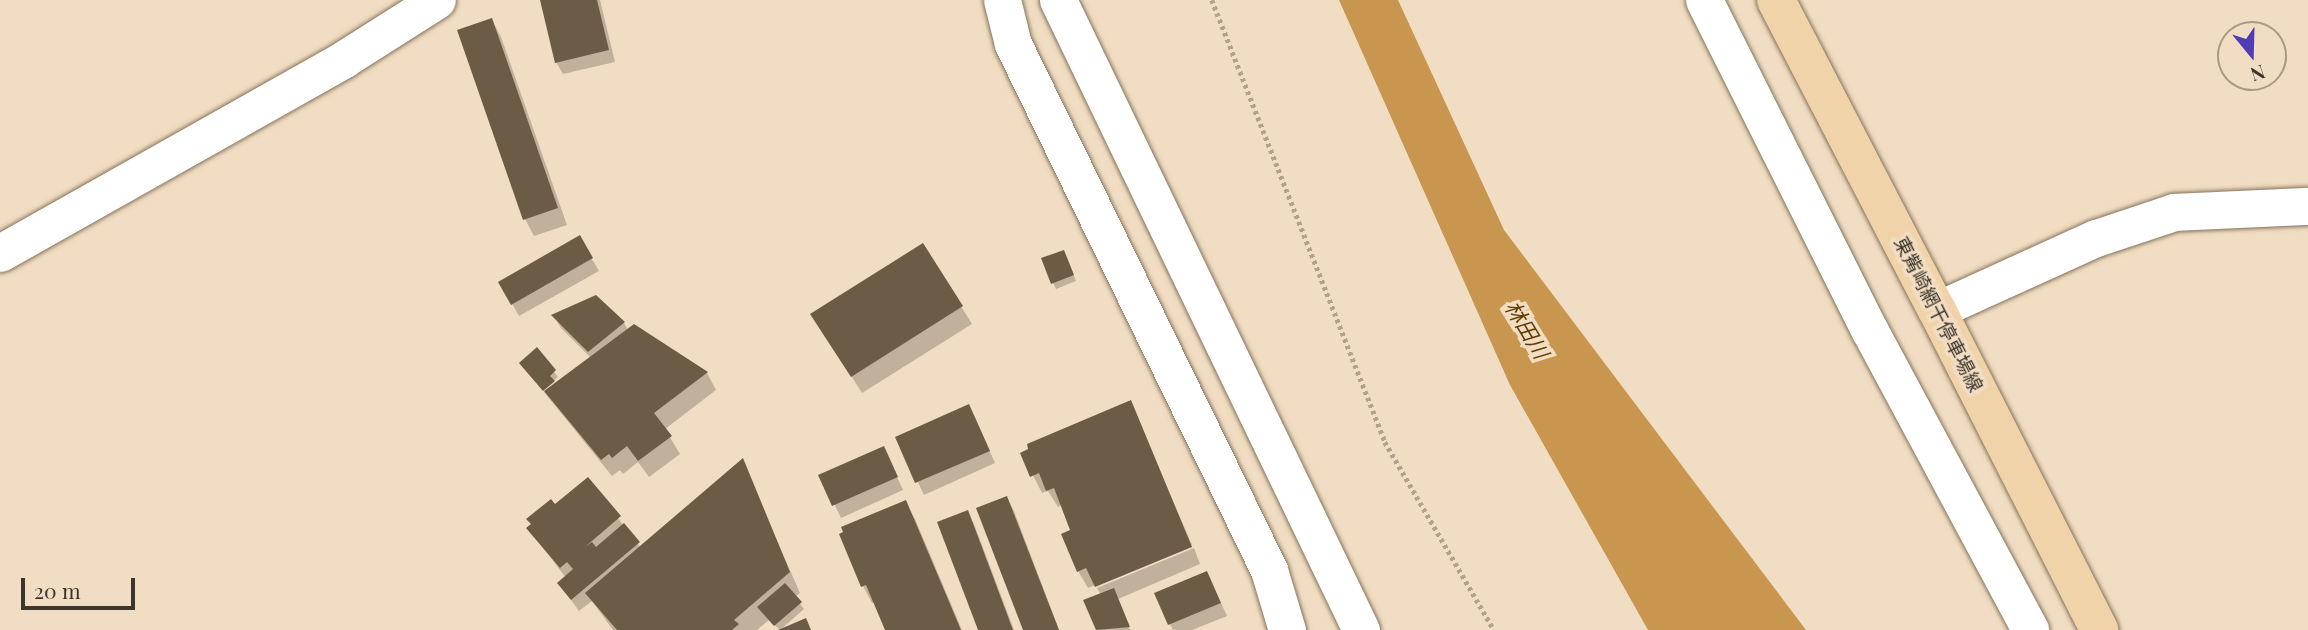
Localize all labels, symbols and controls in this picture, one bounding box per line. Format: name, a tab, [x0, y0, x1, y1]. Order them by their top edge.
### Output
north arrow	[2217, 21, 2287, 91]
text: N	[2247, 59, 2269, 88]
street label: 東觜崎網干停車場線	[1890, 233, 1988, 395]
water label: 林田川	[1501, 296, 1555, 362]
scale bar	[24, 564, 138, 608]
text: 20 m	[34, 576, 81, 604]

